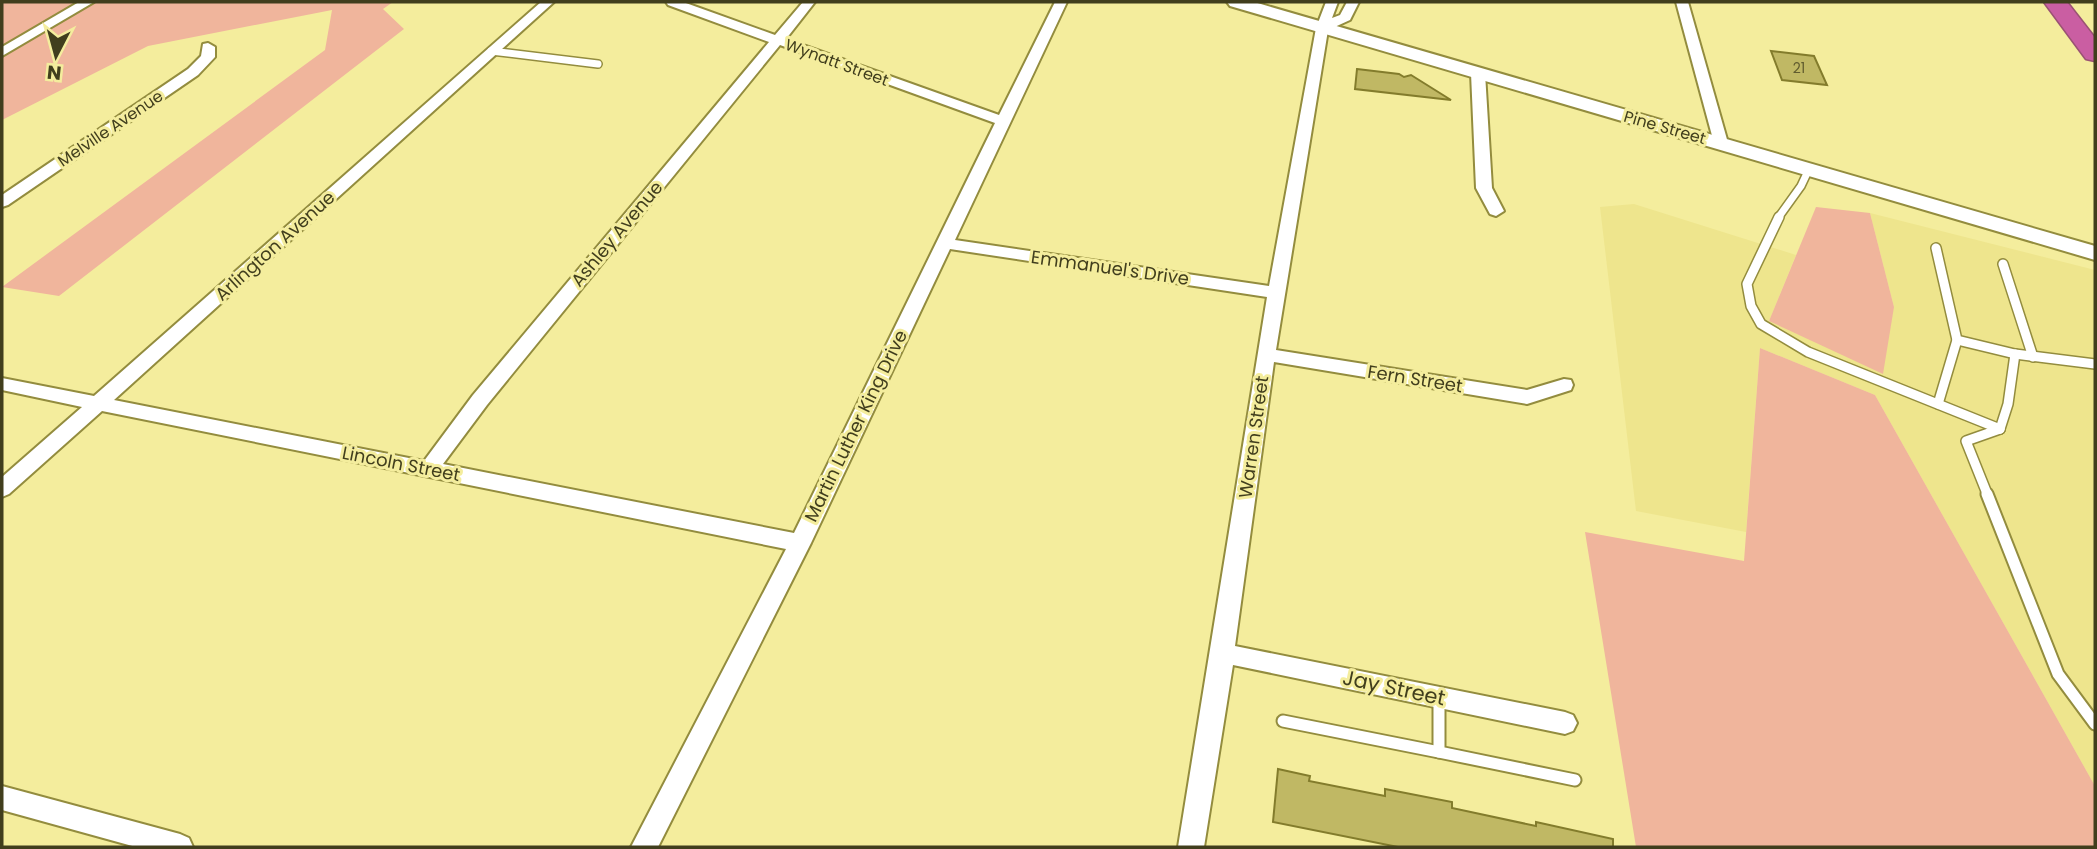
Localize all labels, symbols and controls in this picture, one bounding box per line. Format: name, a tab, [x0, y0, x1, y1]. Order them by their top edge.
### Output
north arrow	[21, 21, 91, 91]
street label: Wynatt Street	[782, 33, 892, 92]
text: N	[46, 58, 63, 87]
house number: 21	[1793, 58, 1805, 78]
street label: Melville Avenue	[53, 85, 168, 172]
street label: Pine Street	[1621, 105, 1709, 150]
street label: Ashley Avenue	[565, 175, 668, 292]
street label: Arlington Avenue	[209, 185, 340, 306]
street label: Emmanuel's Drive	[1029, 244, 1191, 291]
street label: Martin Luther King Drive	[798, 326, 913, 526]
street label: Fern Street	[1366, 359, 1464, 398]
street label: Warren Street	[1233, 374, 1274, 500]
street label: Lincoln Street	[340, 440, 462, 487]
street label: Jay Street	[1340, 662, 1448, 713]

